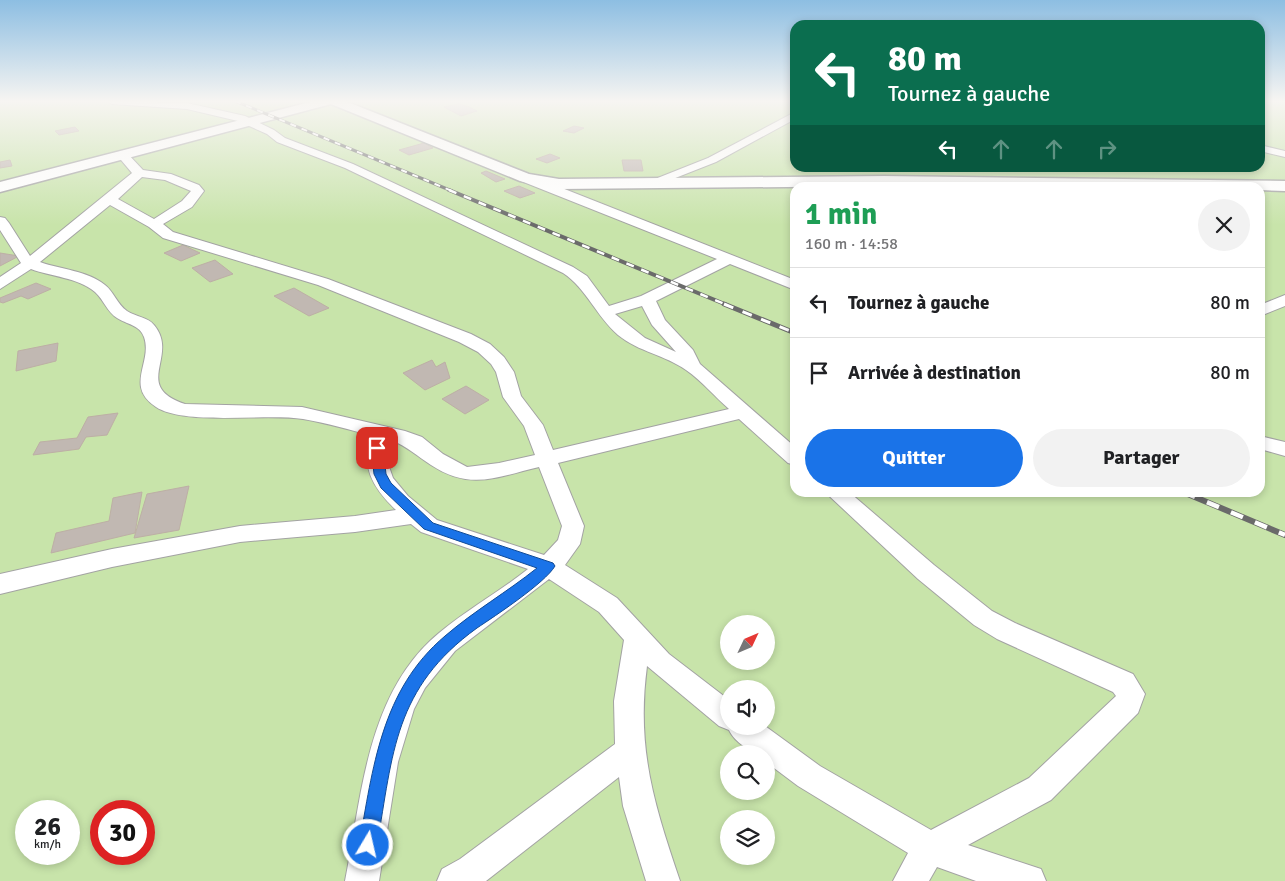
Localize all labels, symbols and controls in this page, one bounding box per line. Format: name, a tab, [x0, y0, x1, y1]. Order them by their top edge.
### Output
text: 80 m	[888, 37, 962, 80]
icon: left	[805, 40, 870, 105]
text: Tournez à gauche	[888, 80, 1050, 107]
icon: left	[934, 135, 962, 163]
icon: ahead	[987, 135, 1015, 163]
icon: ahead	[1040, 135, 1068, 163]
icon: right	[1093, 135, 1121, 163]
text: 1 min	[805, 196, 877, 233]
button: close	[1198, 199, 1250, 251]
text: 160 m · 14:58	[805, 234, 898, 254]
icon: left	[805, 289, 833, 317]
text: Tournez à gauche	[848, 291, 989, 315]
text: 80 m	[1210, 291, 1250, 315]
icon: arrive	[805, 359, 833, 387]
text: Arrivée à destination	[848, 361, 1021, 385]
text: 80 m	[1210, 361, 1250, 385]
pin	[356, 427, 398, 469]
button: Quitter	[805, 429, 1023, 487]
button: Partager	[1033, 429, 1250, 487]
icon: arrive	[363, 434, 391, 462]
north arrow	[720, 615, 775, 670]
map controls	[720, 615, 775, 865]
button: sound	[720, 680, 775, 735]
button: search	[720, 745, 775, 800]
speed limit sign: 30	[90, 800, 155, 865]
button: layers	[720, 810, 775, 865]
text: 26	[34, 811, 61, 842]
position arrow	[341, 818, 393, 870]
text: km/h	[34, 837, 61, 852]

